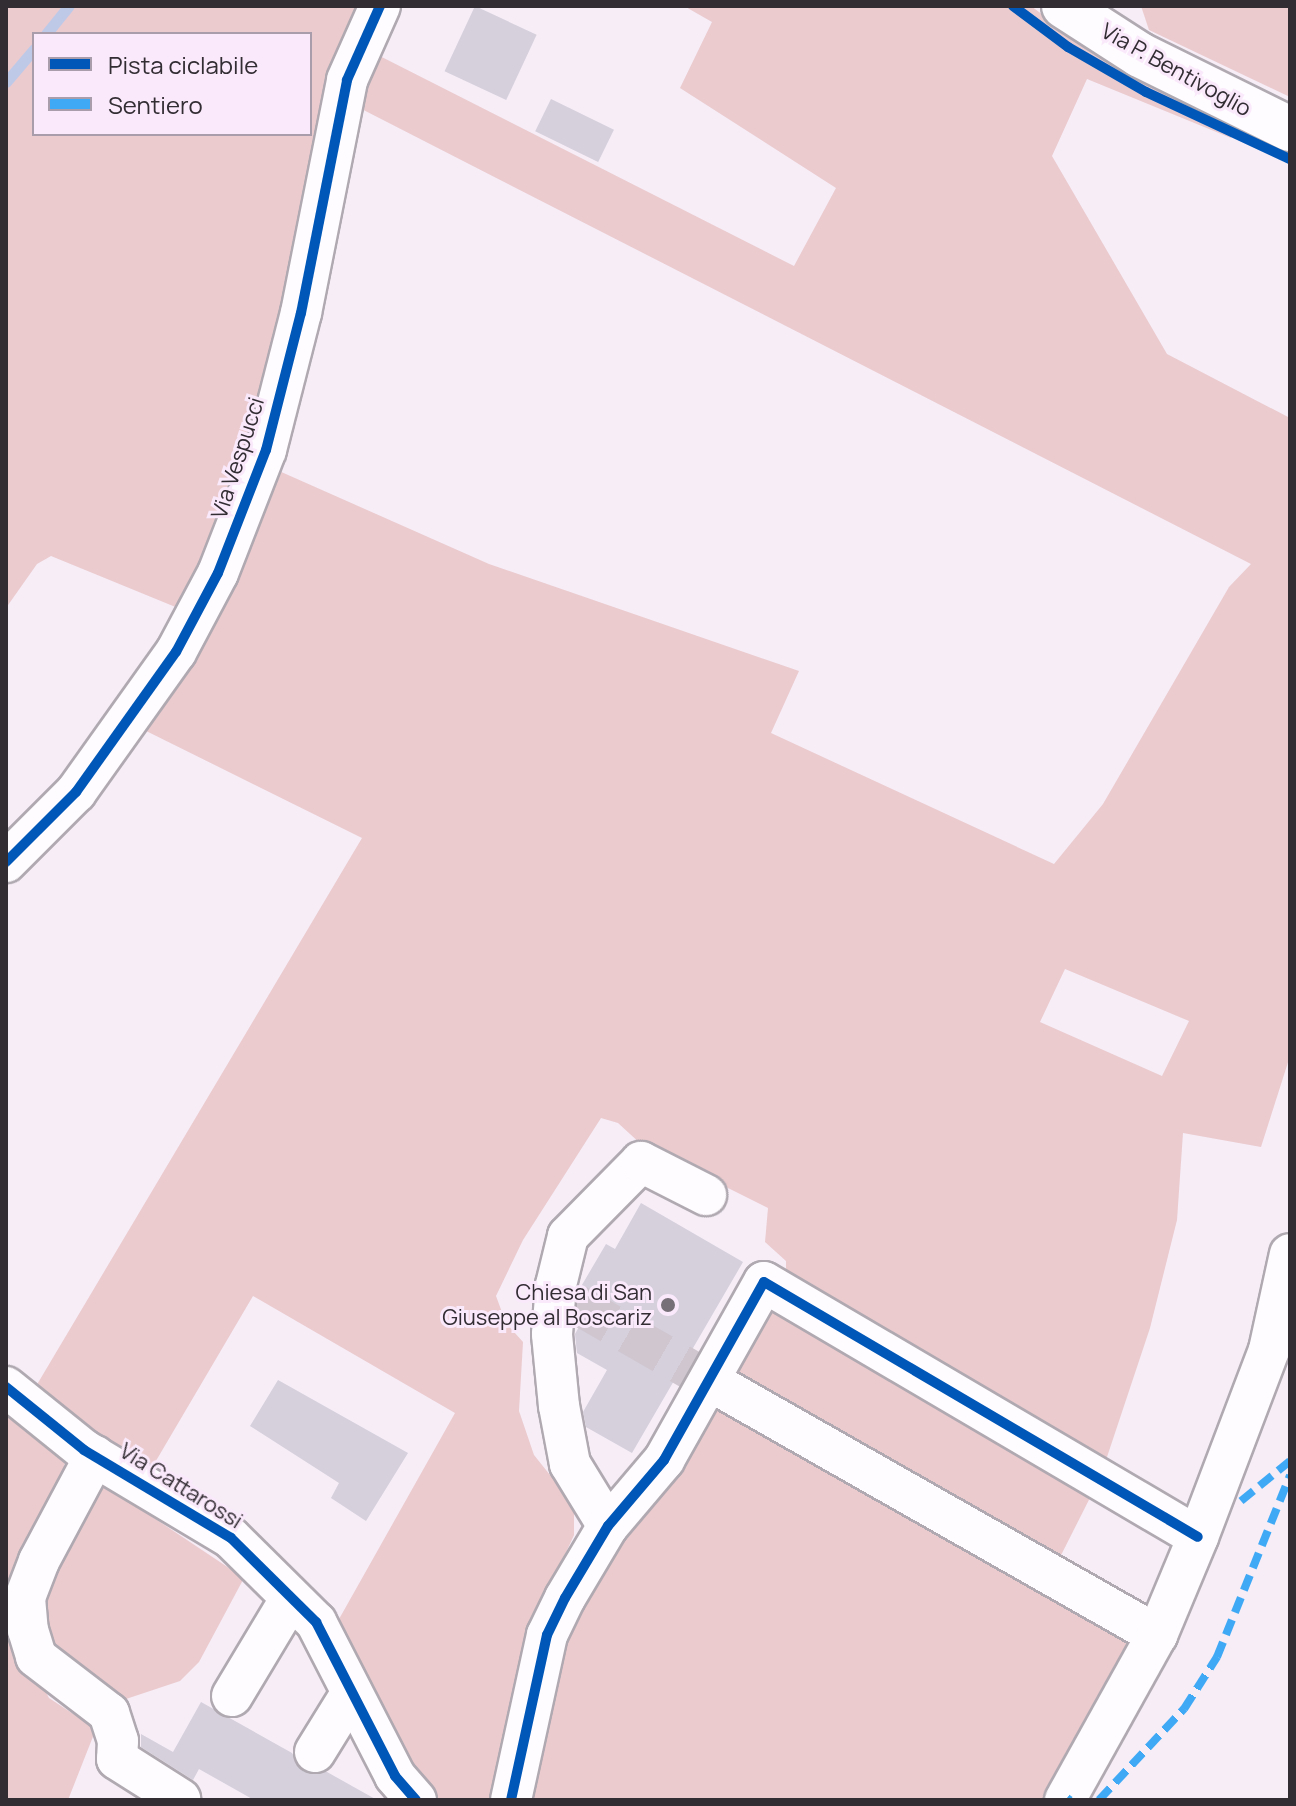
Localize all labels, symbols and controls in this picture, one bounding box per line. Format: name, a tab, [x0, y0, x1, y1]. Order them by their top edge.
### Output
street label: Via P. Bentivoglio	[1096, 18, 1256, 122]
legend	[32, 32, 312, 136]
text: Pista ciclabile	[108, 48, 258, 81]
text: Sentiero	[108, 88, 203, 121]
street label: Via Vespucci	[206, 394, 270, 522]
place label: Chiesa di San Giuseppe al Boscariz	[442, 1279, 652, 1330]
marker: Chiesa di San Giuseppe al Boscariz	[659, 1296, 677, 1314]
street label: Via Cattarossi	[115, 1438, 247, 1534]

